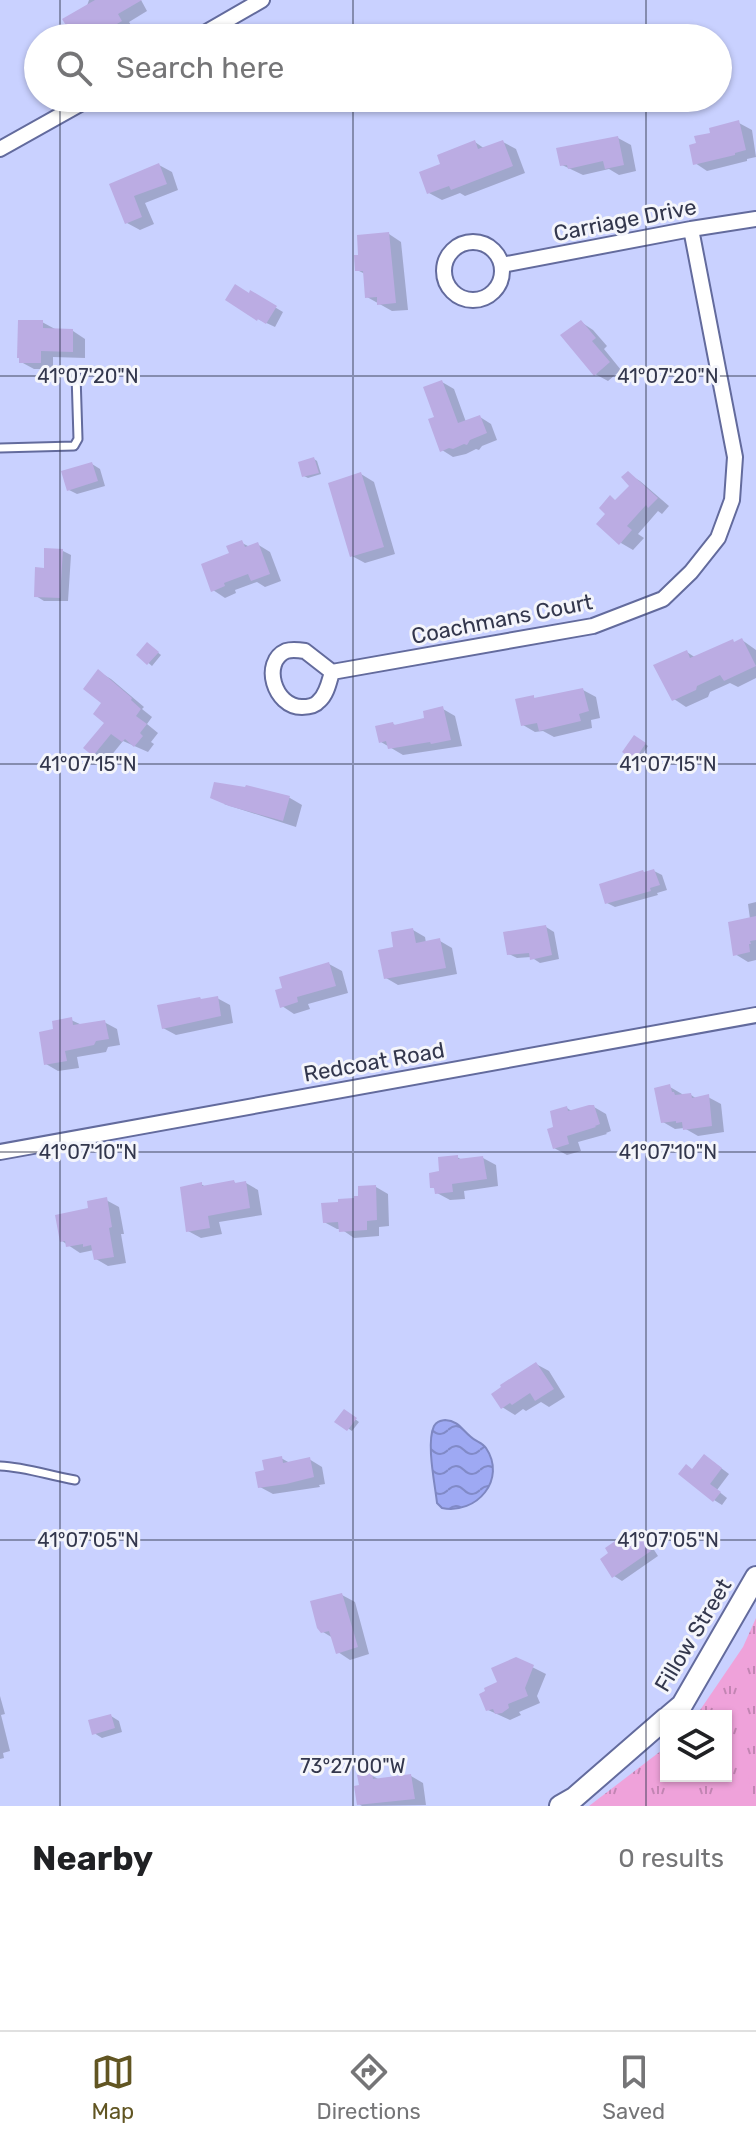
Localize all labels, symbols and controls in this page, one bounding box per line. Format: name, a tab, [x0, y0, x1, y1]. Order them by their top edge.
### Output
search box	[24, 24, 732, 112]
icon: search	[52, 46, 96, 90]
text: Search here	[116, 50, 284, 86]
street label: Carriage Drive	[551, 193, 699, 247]
text: 41°07'20"N	[37, 364, 139, 388]
text: 41°07'20"N	[617, 364, 719, 388]
street label: Coachmans Court	[409, 588, 595, 650]
text: 41°07'15"N	[39, 752, 137, 776]
text: 41°07'15"N	[619, 752, 717, 776]
street label: Redcoat Road	[301, 1036, 447, 1088]
text: 41°07'10"N	[39, 1140, 137, 1164]
text: 41°07'10"N	[619, 1140, 717, 1164]
text: 41°07'05"N	[37, 1528, 139, 1552]
text: 41°07'05"N	[617, 1528, 719, 1552]
street label: Fillow Street	[649, 1573, 738, 1697]
map controls	[660, 1710, 732, 1782]
button: layers	[660, 1710, 732, 1782]
text: 73°27'00"W	[300, 1754, 406, 1778]
text: Nearby	[32, 1838, 153, 1879]
text: 0 results	[618, 1843, 724, 1874]
tab: Map	[91, 2050, 135, 2125]
tab: Directions	[316, 2050, 421, 2125]
tab: Saved	[602, 2050, 665, 2125]

